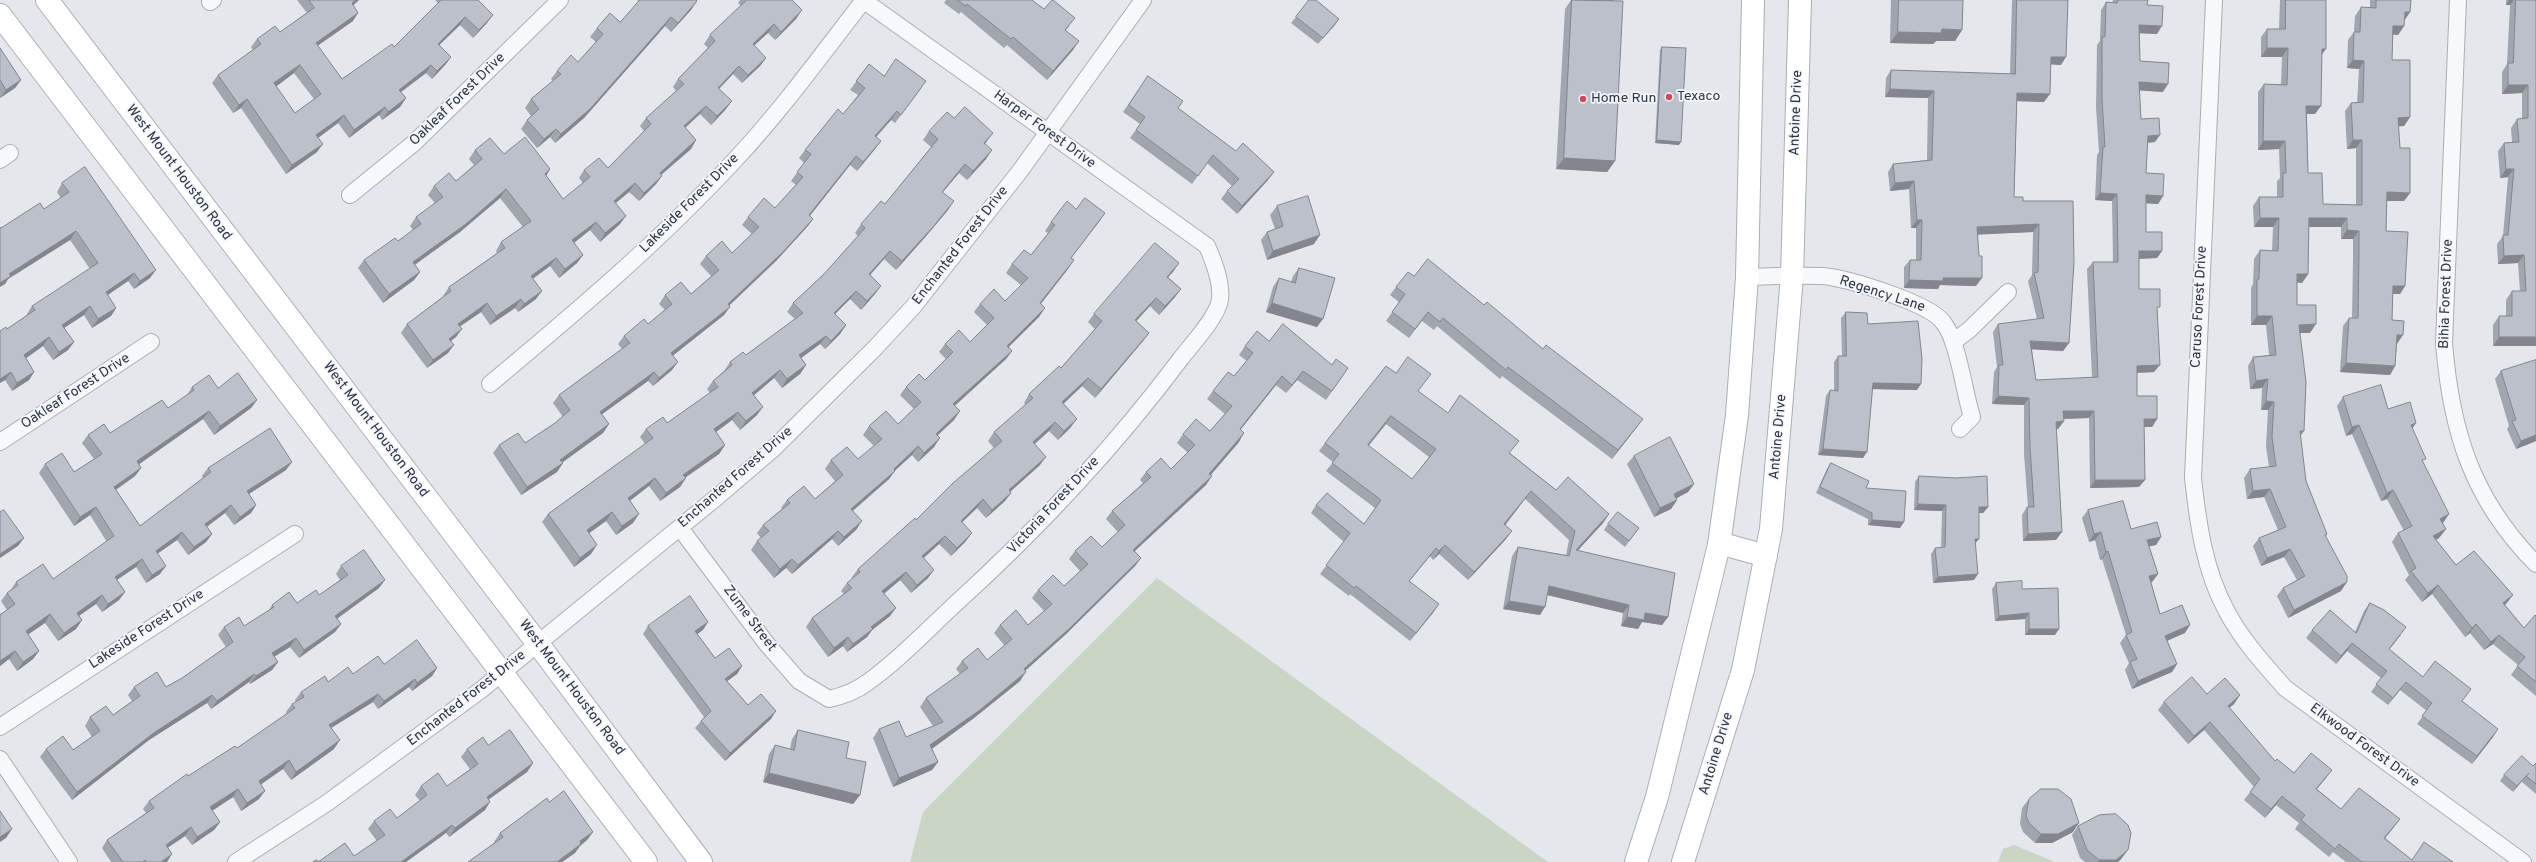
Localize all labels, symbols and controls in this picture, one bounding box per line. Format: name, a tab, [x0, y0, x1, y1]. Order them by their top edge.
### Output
street label: Oakleaf Forest Drive	[407, 50, 509, 150]
street label: Antoine Drive	[1787, 70, 1807, 156]
street label: Harper Forest Drive	[990, 87, 1098, 173]
place label: Texaco	[1677, 89, 1720, 105]
place label: Home Run	[1591, 91, 1656, 107]
marker: Texaco	[1664, 92, 1674, 102]
marker: Home Run	[1578, 94, 1588, 104]
street label: West Mount Houston Road	[121, 102, 235, 244]
street label: Lakeside Forest Drive	[637, 151, 743, 257]
street label: Enchanted Forest Drive	[909, 183, 1013, 309]
street label: Bihia Forest Drive	[2437, 239, 2457, 349]
street label: Caruso Forest Drive	[2188, 245, 2212, 369]
street label: Regency Lane	[1837, 273, 1927, 317]
street label: Oakleaf Forest Drive	[18, 351, 134, 433]
street label: West Mount Houston Road	[318, 359, 432, 501]
street label: Antoine Drive	[1767, 394, 1791, 480]
street label: Enchanted Forest Drive	[675, 424, 797, 532]
street label: Victoria Forest Drive	[1004, 454, 1104, 558]
street label: Zume Street	[719, 583, 779, 655]
street label: Lakeside Forest Drive	[86, 587, 208, 673]
street label: West Mount Houston Road	[514, 617, 628, 759]
street label: Enchanted Forest Drive	[404, 647, 530, 751]
street label: Elkwood Forest Drive	[2306, 701, 2422, 791]
street label: Antoine Drive	[1696, 711, 1738, 797]

